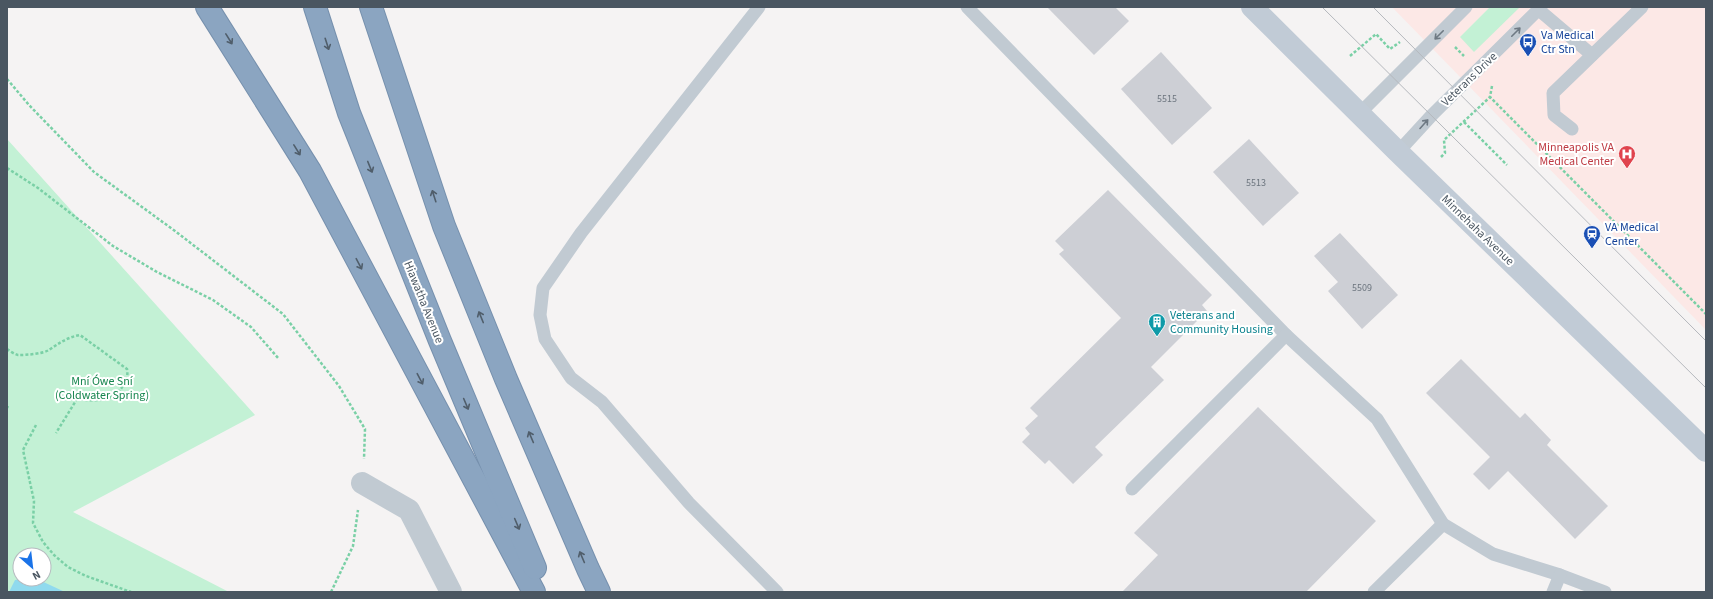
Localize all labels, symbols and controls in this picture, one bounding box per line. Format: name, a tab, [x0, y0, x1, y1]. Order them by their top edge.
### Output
one-way arrow	[1511, 27, 1521, 37]
place label: Va Medical Ctr Stn	[1541, 27, 1594, 58]
one-way arrow	[1434, 30, 1444, 39]
bus stop icon: Va Medical Ctr Stn	[1518, 32, 1538, 57]
one-way arrow	[224, 34, 233, 45]
one-way arrow	[324, 37, 331, 50]
street label: Veterans Drive	[1438, 48, 1501, 110]
house number: 5515	[1157, 92, 1177, 106]
one-way arrow	[1419, 119, 1428, 129]
place label: Minneapolis VA Medical Center	[1538, 139, 1615, 170]
one-way arrow	[293, 144, 301, 155]
hospital icon: Minneapolis VA Medical Center	[1617, 144, 1637, 169]
one-way arrow	[367, 160, 375, 172]
house number: 5513	[1246, 176, 1266, 190]
one-way arrow	[430, 190, 437, 203]
street label: Minnehaha Avenue	[1437, 191, 1518, 270]
place label: VA Medical Center	[1605, 219, 1659, 250]
station icon: VA Medical Center	[1582, 224, 1602, 249]
one-way arrow	[356, 258, 364, 270]
street label: Hiawatha Avenue	[399, 259, 448, 346]
house number: 5509	[1352, 281, 1372, 295]
place label: Veterans and Community Housing	[1170, 307, 1273, 338]
one-way arrow	[477, 312, 484, 324]
building icon: Veterans and Community Housing	[1147, 312, 1167, 337]
park label: Mní Ówe Sní (Coldwater Spring)	[55, 373, 149, 404]
one-way arrow	[417, 373, 425, 385]
one-way arrow	[463, 397, 471, 409]
one-way arrow	[527, 432, 534, 444]
one-way arrow	[513, 517, 521, 529]
north arrow	[12, 547, 52, 587]
one-way arrow	[578, 551, 586, 563]
text: N	[30, 567, 43, 584]

